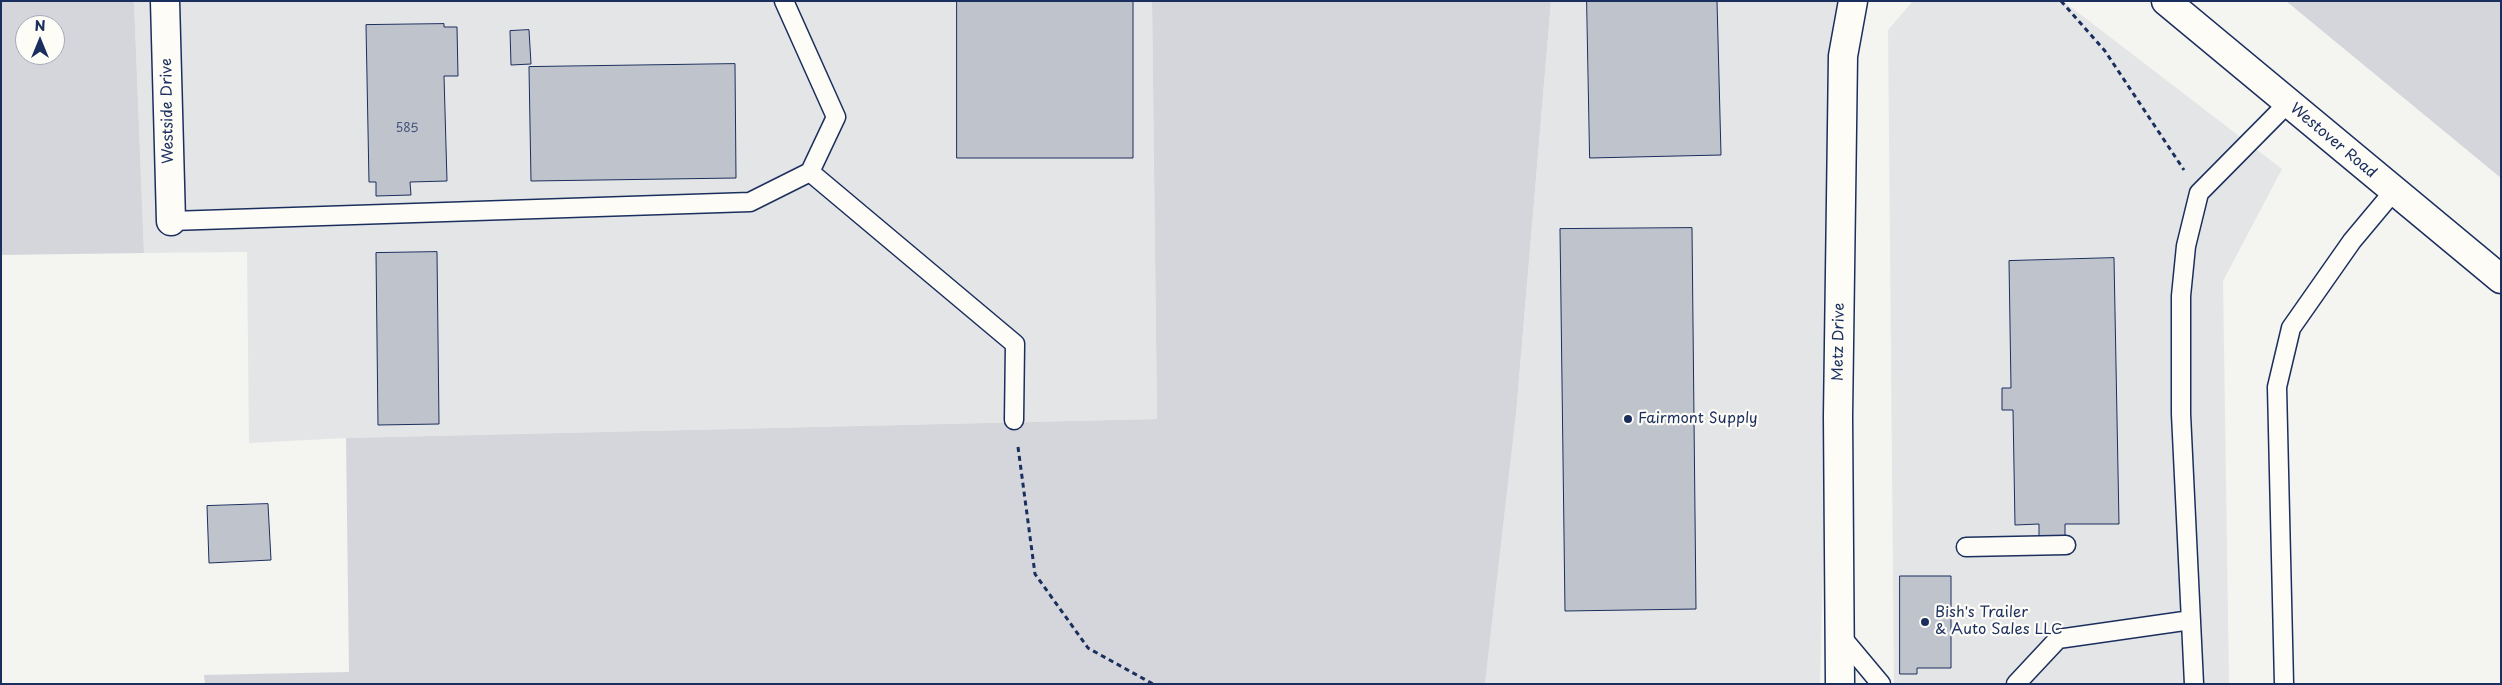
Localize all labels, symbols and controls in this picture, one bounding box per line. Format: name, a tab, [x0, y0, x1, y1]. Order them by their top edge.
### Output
north arrow	[15, 15, 65, 65]
text: N	[34, 15, 46, 36]
street label: Westside Drive	[158, 58, 178, 164]
street label: Westover Road	[2286, 100, 2380, 182]
house number: 585	[395, 122, 419, 136]
street label: Metz Drive	[1829, 303, 1849, 381]
place label: Fairmont Supply	[1638, 410, 1758, 428]
marker: Fairmont Supply	[1622, 413, 1634, 425]
place label: Bish's Trailer & Auto Sales LLC	[1935, 604, 2063, 639]
marker: Bish's Trailer & Auto Sales LLC	[1919, 616, 1931, 628]

